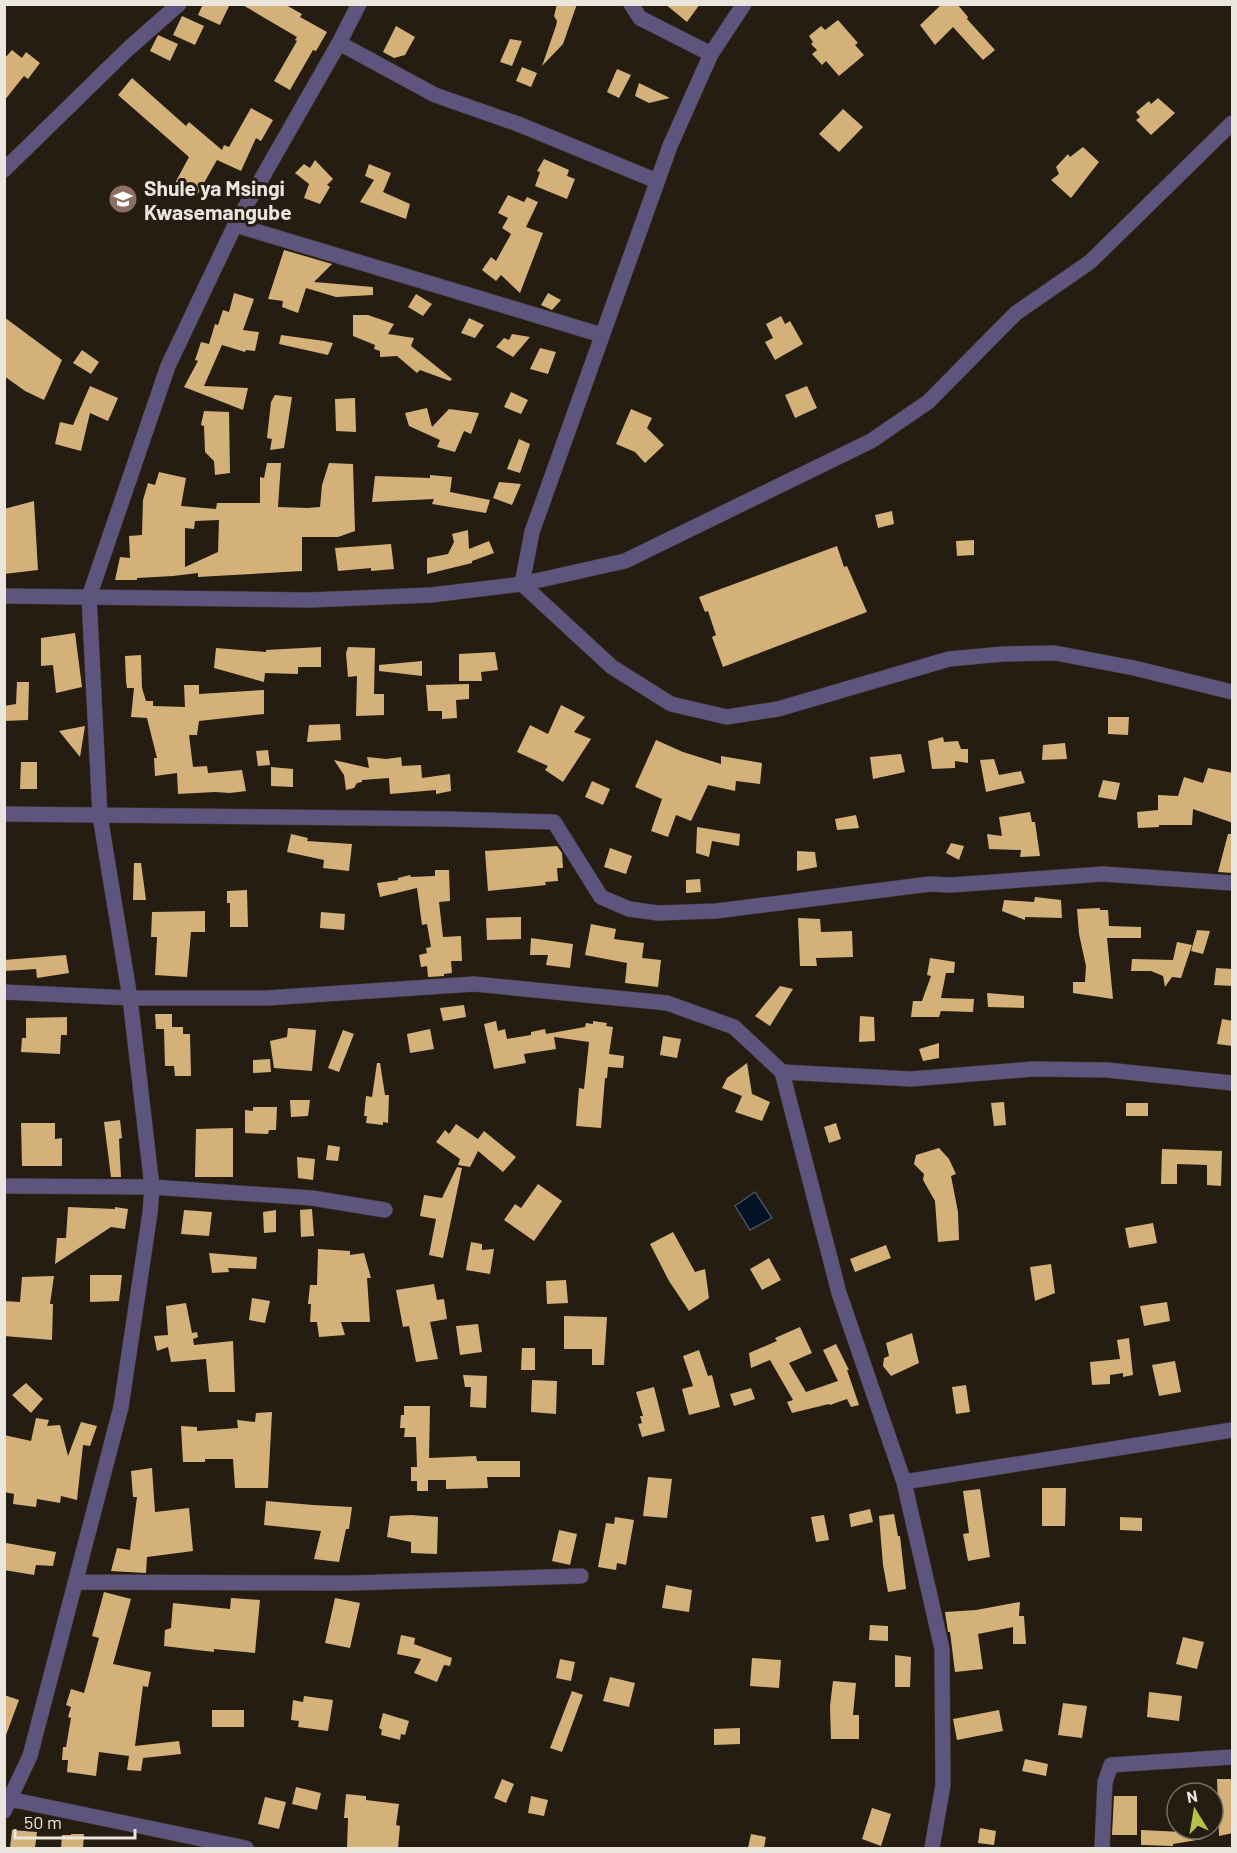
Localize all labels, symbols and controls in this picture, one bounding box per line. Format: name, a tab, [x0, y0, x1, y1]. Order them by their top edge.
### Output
place label: Shule ya Msingi Kwasemangube	[144, 175, 292, 224]
school or university icon: Shule ya Msingi Kwasemangube	[107, 183, 139, 215]
north arrow	[1165, 1781, 1225, 1841]
text: N	[1185, 1785, 1199, 1806]
scale bar	[15, 1802, 135, 1840]
text: 50 m	[24, 1811, 62, 1833]

